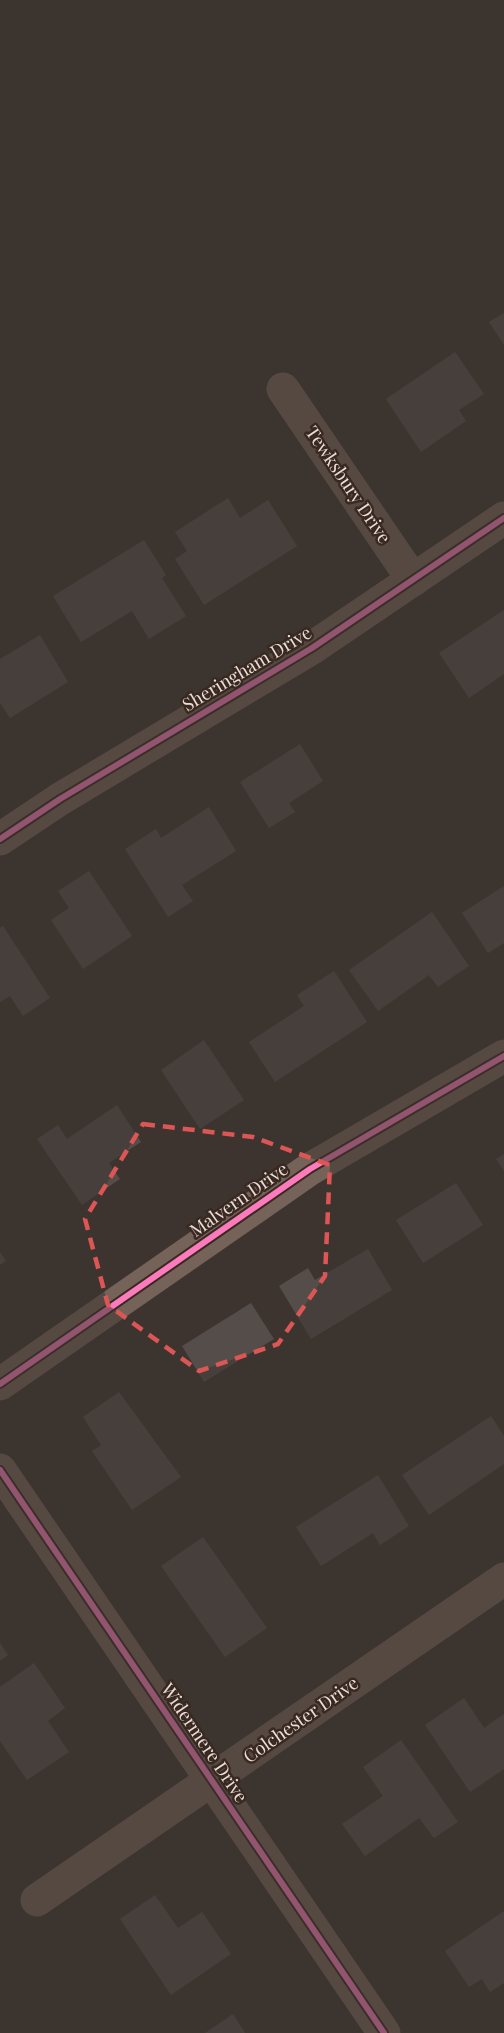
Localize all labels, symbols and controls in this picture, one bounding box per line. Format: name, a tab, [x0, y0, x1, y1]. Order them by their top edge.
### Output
street label: Tewksbury Drive	[301, 421, 397, 548]
street label: Sheringham Drive	[177, 620, 316, 716]
street label: Malvern Drive	[185, 1156, 292, 1242]
street label: Colchester Drive	[238, 1671, 363, 1768]
street label: Widermere Drive	[155, 1677, 254, 1807]

